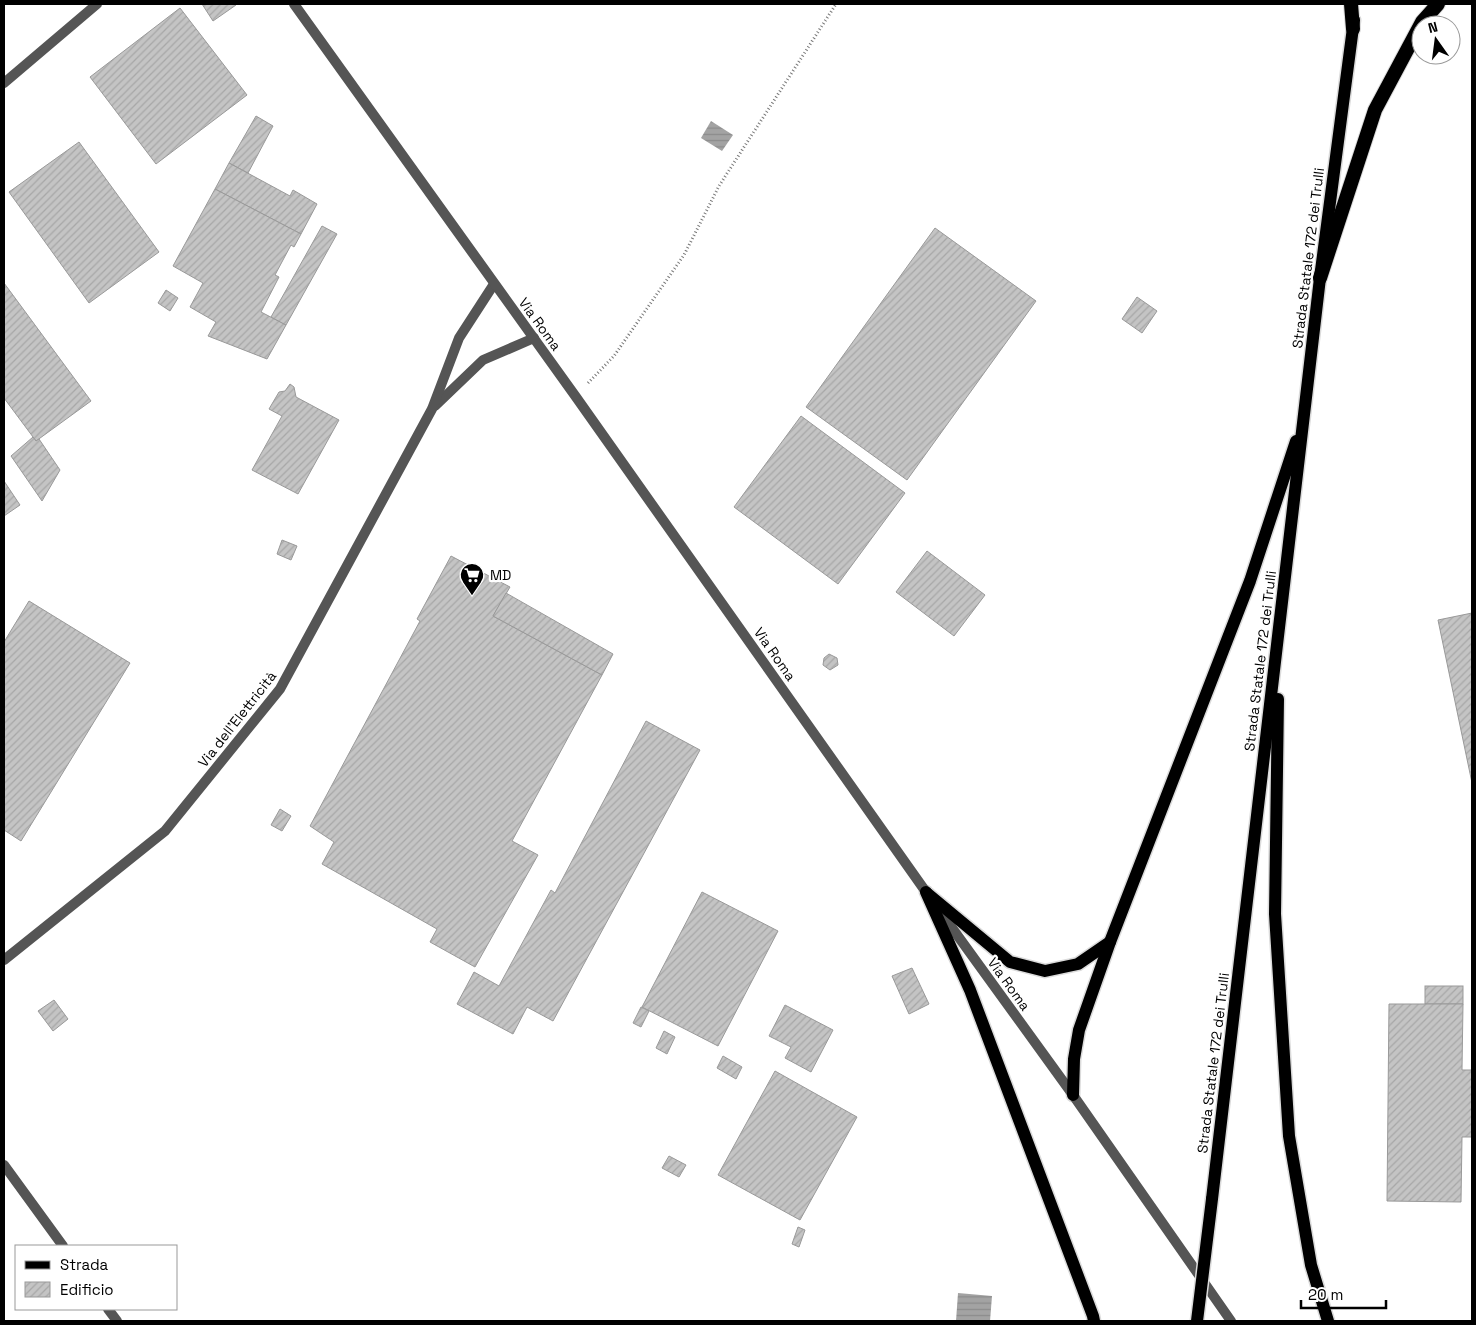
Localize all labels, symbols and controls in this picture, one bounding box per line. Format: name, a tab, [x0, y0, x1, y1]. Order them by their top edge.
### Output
north arrow	[1411, 15, 1461, 65]
text: N	[1426, 18, 1440, 37]
street label: Strada Statale 172 dei Trulli	[1288, 167, 1328, 349]
street label: Via Roma	[515, 294, 565, 354]
supermarket icon: MD	[459, 562, 485, 596]
place label: MD	[490, 566, 511, 584]
street label: Strada Statale 172 dei Trulli	[1240, 570, 1280, 752]
street label: Via Roma	[750, 624, 800, 684]
street label: Via dell'Elettricità	[194, 667, 280, 771]
street label: Via Roma	[984, 954, 1034, 1014]
street label: Strada Statale 172 dei Trulli	[1193, 972, 1233, 1154]
legend	[15, 1245, 178, 1310]
text: Strada	[60, 1255, 109, 1274]
scale bar	[1301, 1278, 1386, 1310]
text: Edificio	[60, 1280, 114, 1299]
text: 20 m	[1308, 1285, 1343, 1304]

